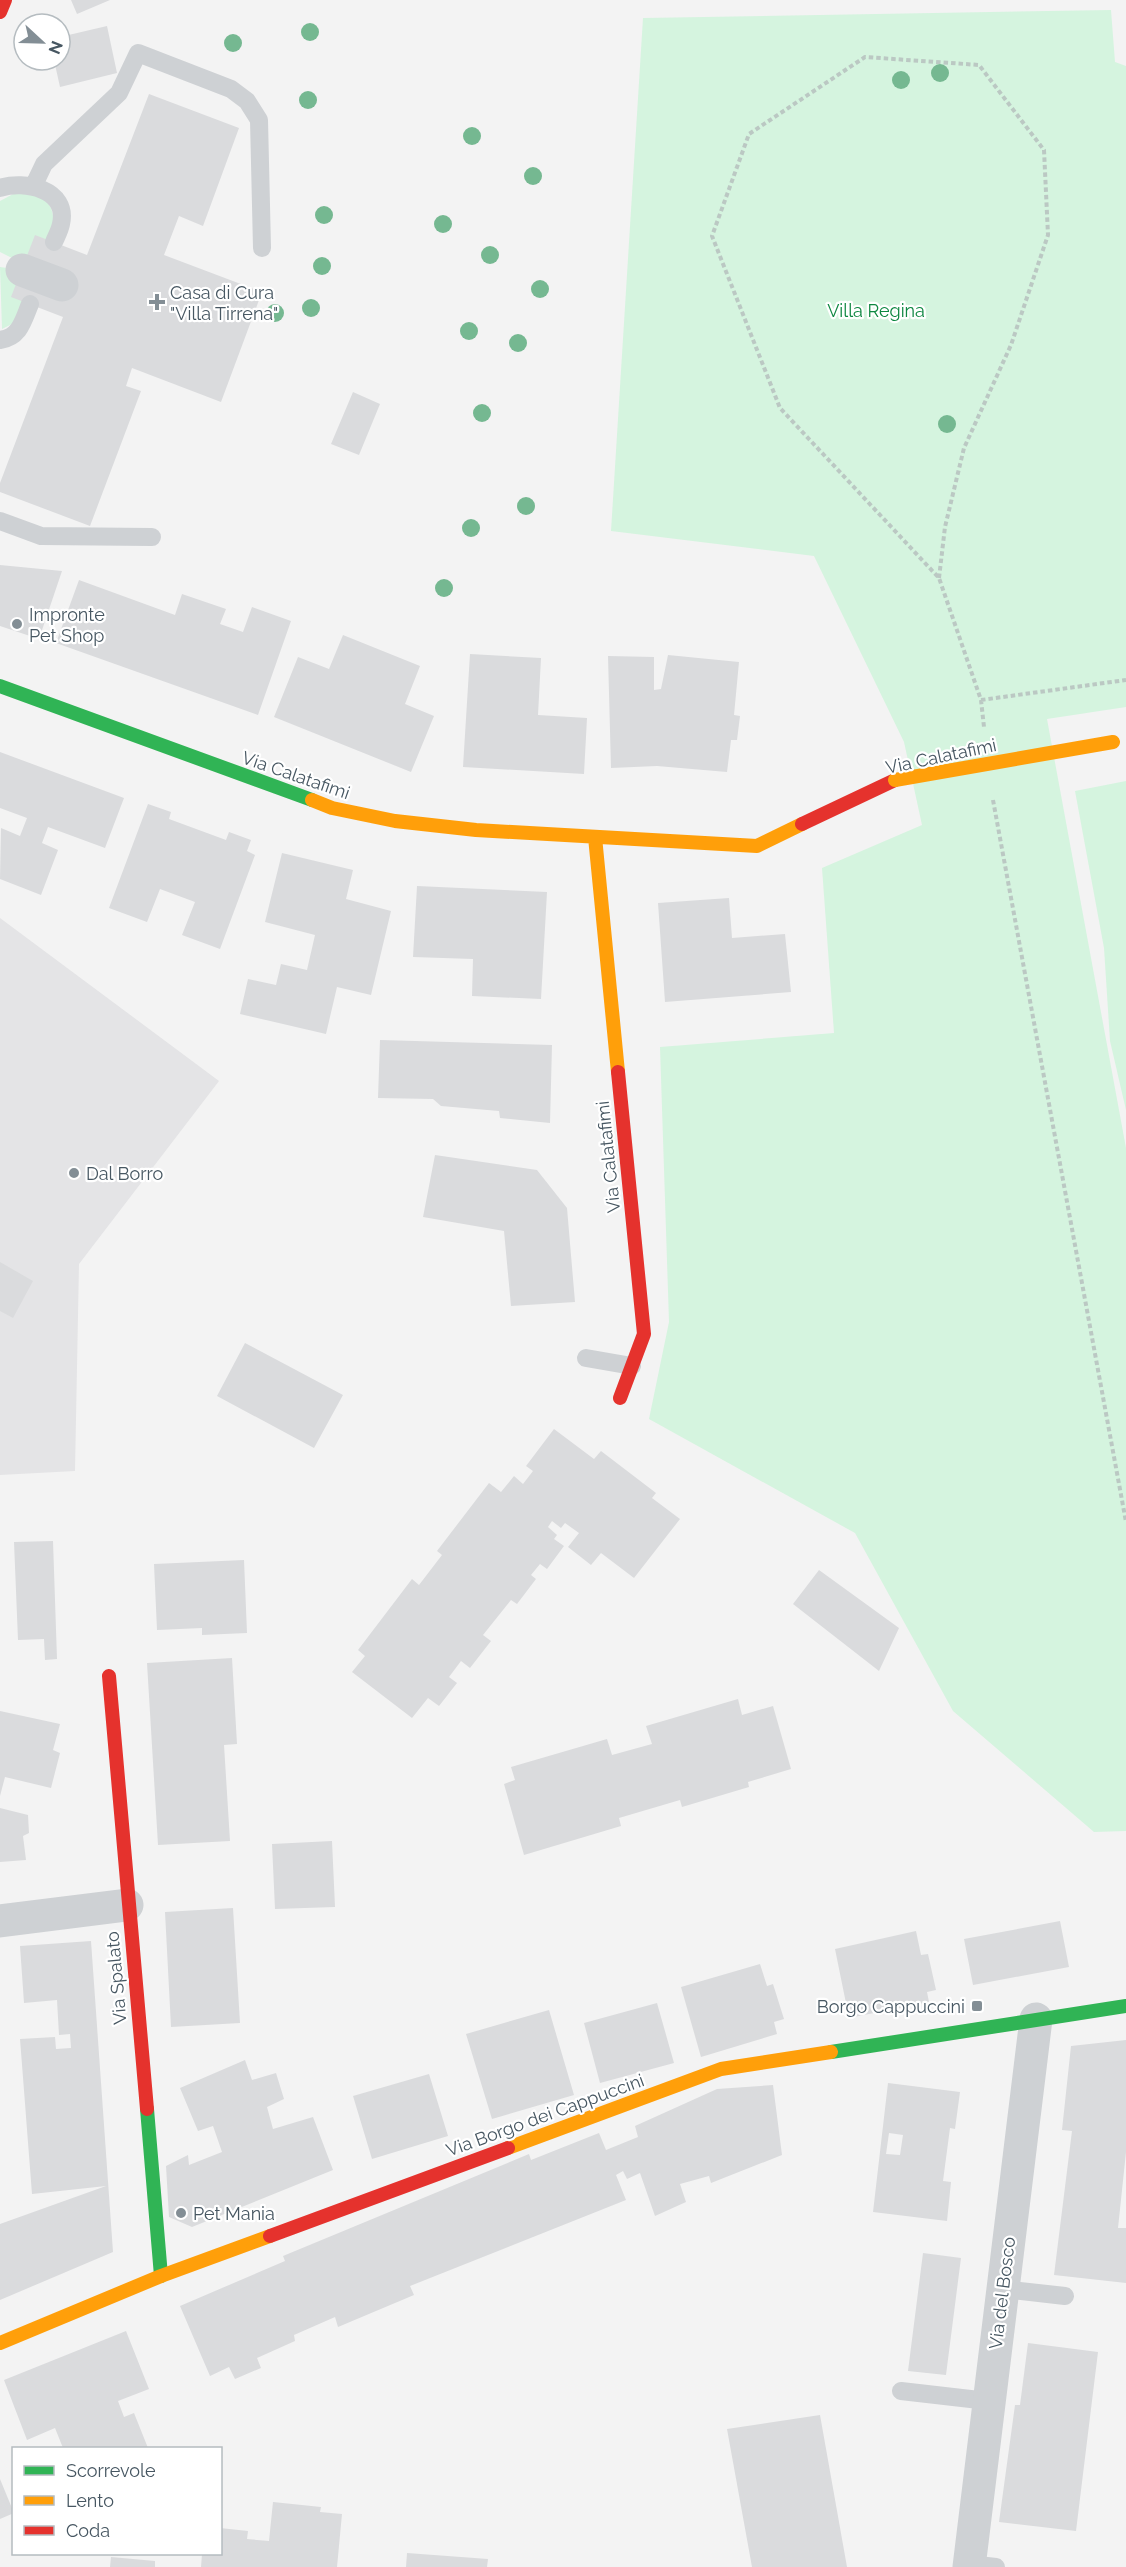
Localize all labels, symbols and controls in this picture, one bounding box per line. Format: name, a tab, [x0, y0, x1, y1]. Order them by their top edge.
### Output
north arrow	[12, 12, 72, 72]
text: N	[44, 38, 67, 57]
place label: Casa di Cura "Villa Tirrena"	[170, 282, 278, 324]
marker: Casa di Cura "Villa Tirrena"	[148, 293, 166, 311]
park label: Villa Regina	[827, 300, 925, 321]
place label: Impronte Pet Shop	[29, 604, 105, 646]
marker: Impronte Pet Shop	[10, 617, 24, 631]
street label: Via Calatafimi	[884, 734, 998, 778]
street label: Via Calatafimi	[239, 747, 353, 803]
street label: Via Calatafimi	[592, 1100, 624, 1214]
place label: Dal Borro	[86, 1163, 164, 1184]
marker: Dal Borro	[67, 1166, 81, 1180]
street label: Via Spalato	[101, 1930, 131, 2026]
place label: Borgo Cappuccini	[817, 1996, 965, 2017]
marker: Borgo Cappuccini	[970, 1999, 984, 2013]
street label: Via Borgo dei Cappuccini	[443, 2069, 647, 2161]
place label: Pet Mania	[193, 2203, 275, 2224]
marker: Pet Mania	[174, 2206, 188, 2220]
street label: Via del Bosco	[985, 2235, 1019, 2350]
legend	[12, 2447, 222, 2555]
text: Scorrevole	[66, 2460, 156, 2481]
text: Lento	[66, 2490, 114, 2511]
text: Coda	[66, 2520, 110, 2541]

